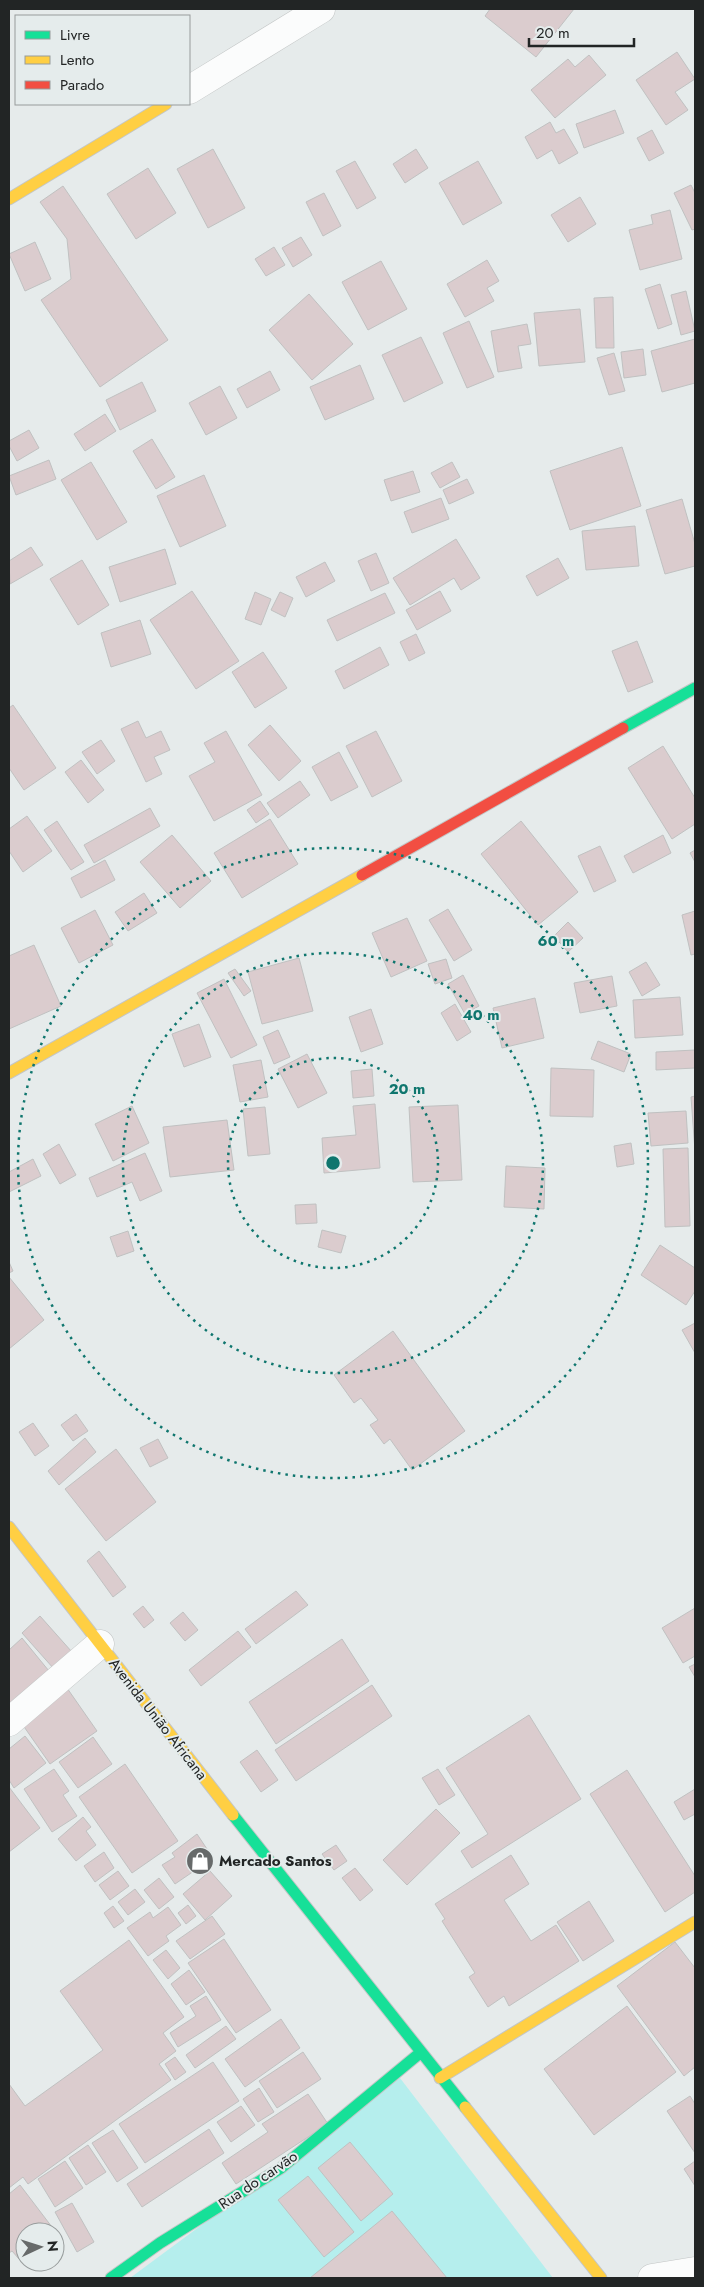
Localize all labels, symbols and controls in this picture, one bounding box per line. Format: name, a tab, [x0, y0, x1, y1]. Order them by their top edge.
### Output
legend	[15, 15, 190, 105]
scale bar	[529, 15, 634, 47]
text: 20 m	[536, 22, 570, 44]
text: Livre	[60, 24, 90, 46]
text: Lento	[60, 49, 94, 71]
text: Parado	[60, 74, 104, 96]
text: 60 m	[538, 930, 574, 952]
text: 40 m	[462, 1004, 500, 1026]
text: 20 m	[389, 1078, 425, 1100]
centre of rings	[324, 1154, 342, 1172]
street label: Avenida União Africana	[103, 1653, 213, 1785]
shop icon: Mercado Santos	[185, 1846, 215, 1876]
place label: Mercado Santos	[219, 1850, 332, 1872]
street label: Rua do carvão	[214, 2145, 302, 2215]
north arrow	[15, 2222, 65, 2272]
text: N	[43, 2240, 63, 2252]

